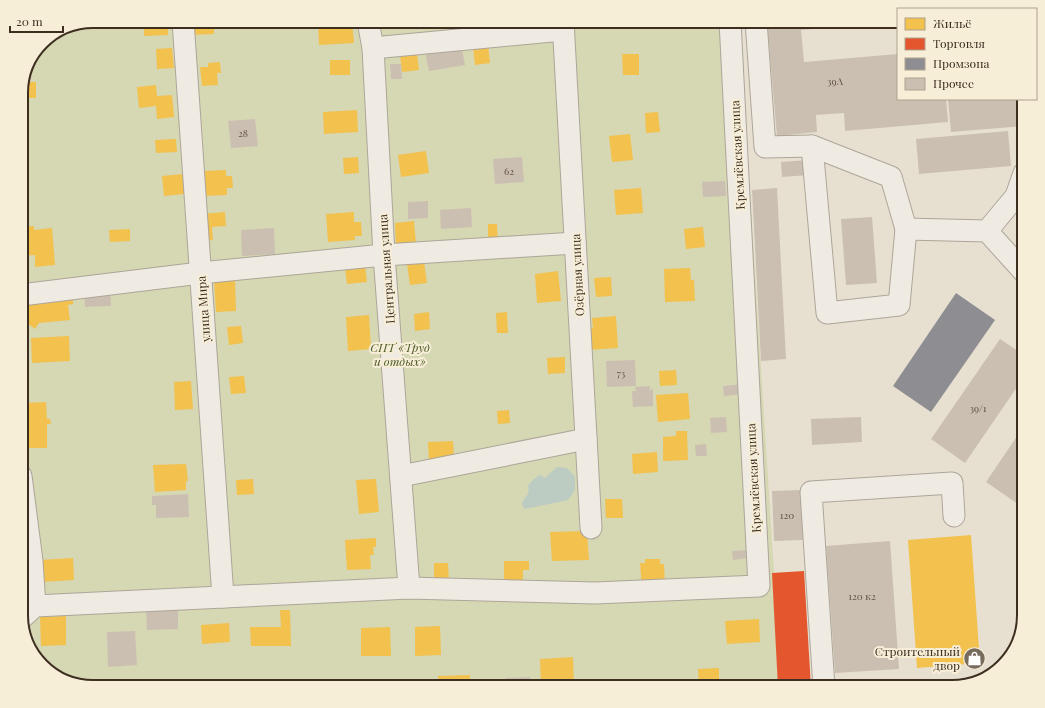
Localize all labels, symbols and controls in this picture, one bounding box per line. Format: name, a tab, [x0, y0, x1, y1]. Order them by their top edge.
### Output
scale bar	[10, 8, 63, 34]
legend	[897, 8, 1037, 100]
text: 20 m	[16, 13, 43, 29]
text: Жильё	[933, 15, 971, 31]
text: Торговля	[933, 35, 986, 51]
text: Промзона	[933, 55, 990, 71]
house number: 39А	[827, 74, 844, 88]
text: Прочее	[933, 75, 974, 91]
street label: Кремлёвская улица	[726, 100, 748, 210]
house number: 28	[238, 126, 248, 140]
house number: 62	[504, 164, 514, 178]
street label: Центральная улица	[374, 213, 398, 325]
street label: Озёрная улица	[567, 233, 587, 317]
street label: улица Мира	[193, 275, 213, 344]
park label: СНТ «Труд и отдых»	[370, 339, 430, 369]
house number: 73	[617, 366, 626, 380]
house number: 39/1	[969, 401, 987, 415]
street label: Кремлёвская улица	[742, 423, 764, 533]
house number: 120	[780, 508, 794, 522]
house number: 120 к2	[848, 589, 876, 603]
place label: Строительный двор	[875, 643, 960, 673]
shop icon: Строительный двор	[962, 645, 988, 671]

